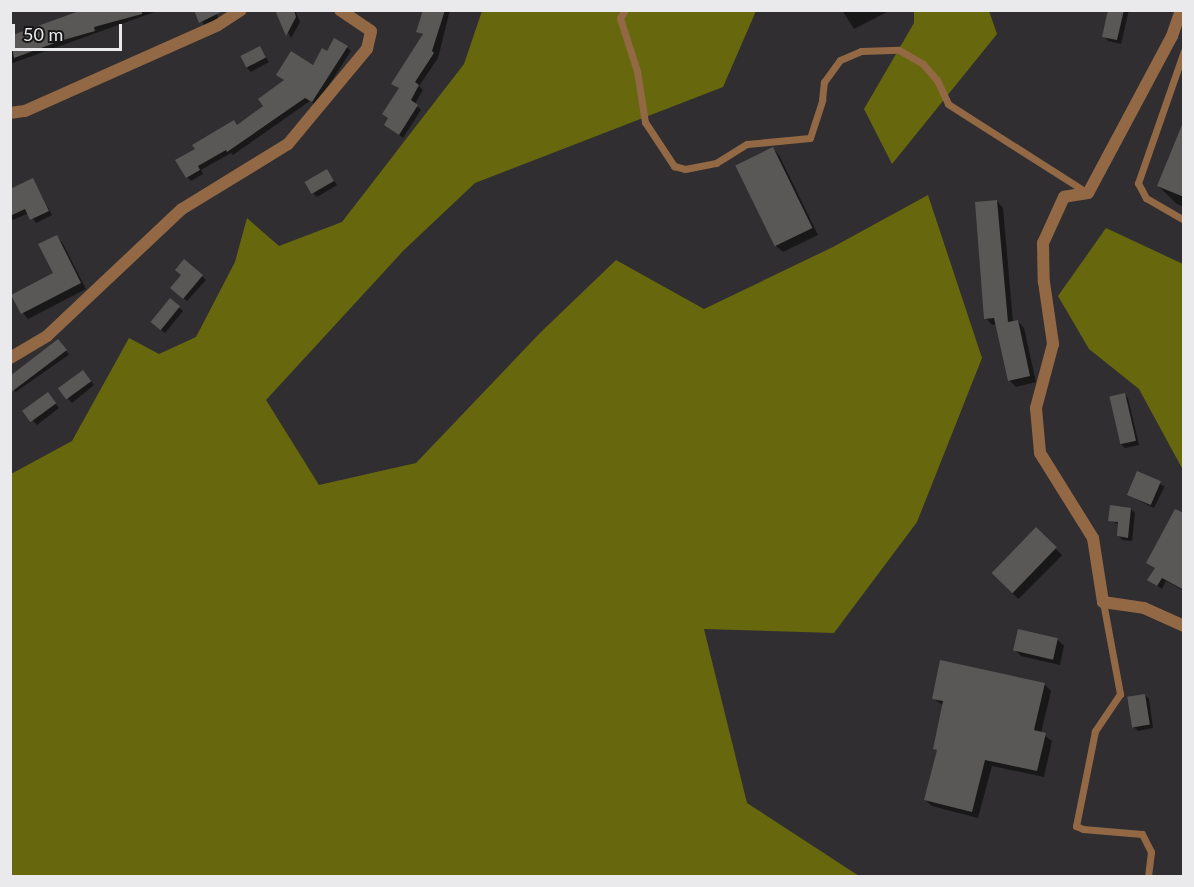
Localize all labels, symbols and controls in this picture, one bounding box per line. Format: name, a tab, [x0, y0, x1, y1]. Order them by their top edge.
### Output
scale bar	[15, 12, 124, 50]
text: 50 m	[23, 23, 63, 45]

